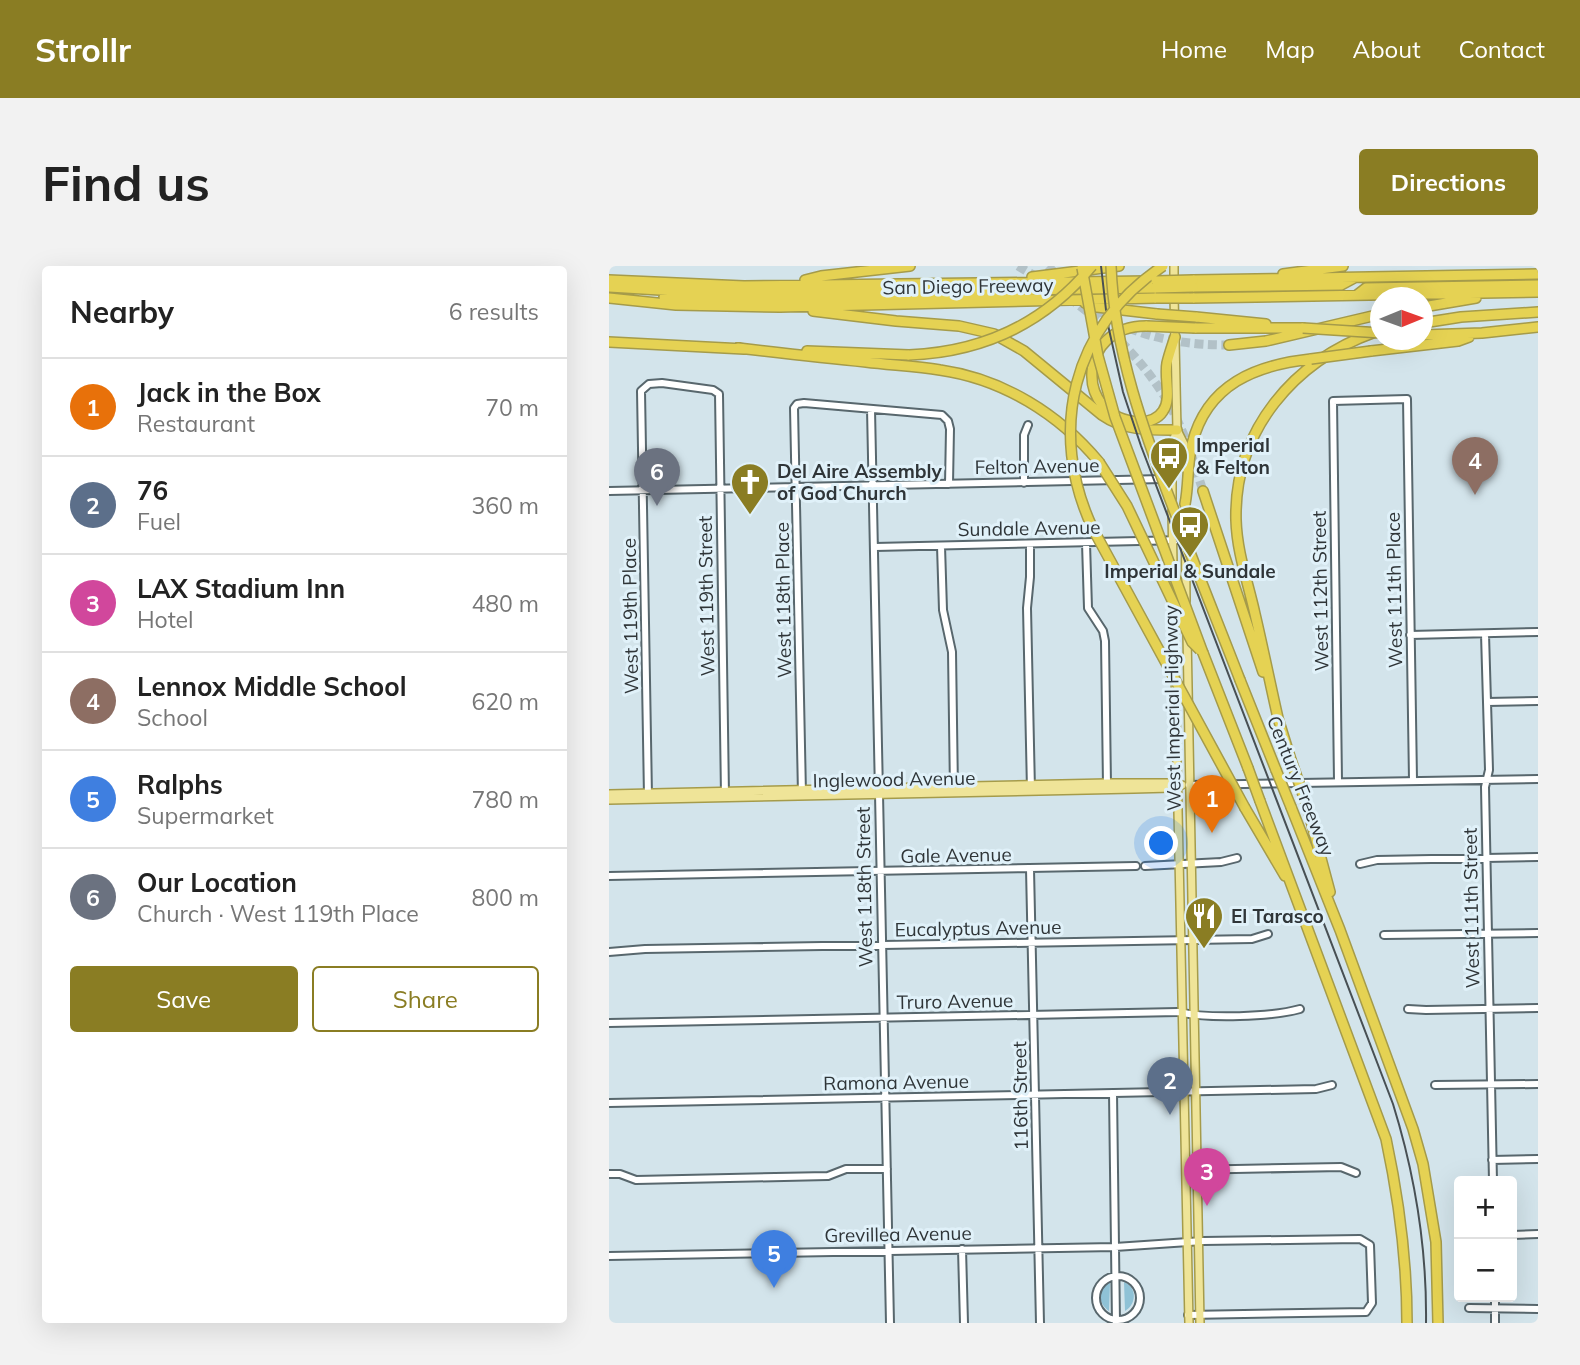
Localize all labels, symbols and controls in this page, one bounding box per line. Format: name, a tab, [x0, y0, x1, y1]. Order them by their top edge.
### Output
text: Strollr	[35, 29, 131, 70]
text: Home	[1161, 34, 1227, 64]
text: Map	[1265, 34, 1315, 64]
text: About	[1353, 34, 1421, 64]
text: Contact	[1459, 34, 1545, 64]
button: Directions	[1359, 149, 1538, 215]
text: Find us	[42, 152, 210, 213]
street label: San Diego Freeway	[882, 273, 1054, 299]
north arrow	[1370, 287, 1433, 350]
text: Nearby	[70, 293, 174, 331]
text: 6 results	[449, 297, 539, 326]
text: Jack in the Box	[137, 376, 321, 409]
text: 1	[86, 393, 100, 422]
text: 70 m	[485, 393, 539, 422]
text: Restaurant	[137, 409, 255, 438]
place label: Imperial & Felton	[1196, 433, 1270, 479]
bus stop icon: Imperial & Felton	[1148, 435, 1190, 490]
pin: 4	[1452, 437, 1498, 495]
pin: 6	[634, 448, 680, 506]
street label: Felton Avenue	[974, 453, 1100, 479]
place label: Del Aire Assembly of God Church	[777, 459, 943, 505]
church icon: Del Aire Assembly of God Church	[729, 461, 771, 516]
text: 76	[137, 474, 168, 507]
text: 2	[86, 491, 100, 520]
text: 360 m	[471, 491, 539, 520]
bus stop icon: Imperial & Sundale	[1169, 504, 1211, 559]
text: Fuel	[137, 507, 181, 536]
street label: West 112th Street	[1307, 510, 1333, 672]
street label: West 111th Place	[1381, 512, 1407, 668]
street label: West 119th Street	[693, 515, 719, 677]
street label: Sundale Avenue	[957, 515, 1101, 541]
street label: West 118th Place	[770, 522, 796, 678]
street label: West 119th Place	[617, 538, 643, 694]
place label: Imperial & Sundale	[1104, 559, 1276, 583]
text: LAX Stadium Inn	[137, 572, 345, 605]
text: 3	[86, 589, 100, 618]
text: 480 m	[471, 589, 539, 618]
text: Hotel	[137, 605, 194, 634]
street label: West Imperial Highway	[1158, 605, 1186, 811]
text: Lennox Middle School	[137, 670, 406, 703]
text: 4	[86, 687, 100, 716]
text: 620 m	[471, 687, 539, 716]
text: School	[137, 703, 208, 732]
street label: Century Freeway	[1262, 712, 1340, 860]
street label: Inglewood Avenue	[812, 766, 976, 792]
text: Ralphs	[137, 768, 223, 801]
pin: 1	[1189, 775, 1235, 833]
text: 5	[86, 785, 100, 814]
text: 780 m	[471, 785, 539, 814]
text: Supermarket	[137, 801, 274, 830]
street label: West 118th Street	[851, 806, 877, 968]
your location	[1144, 826, 1178, 860]
street label: West 111th Street	[1458, 827, 1484, 989]
street label: Gale Avenue	[900, 842, 1012, 868]
text: Our Location	[137, 866, 297, 899]
text: 6	[86, 883, 100, 912]
text: 800 m	[471, 883, 539, 912]
restaurant icon: El Tarasco	[1183, 895, 1225, 950]
text: Church · West 119th Place	[137, 899, 419, 928]
place label: El Tarasco	[1231, 904, 1324, 928]
street label: Eucalyptus Avenue	[894, 915, 1062, 941]
button: Save	[70, 966, 298, 1032]
button: Share	[312, 966, 539, 1032]
street label: Truro Avenue	[896, 988, 1014, 1014]
street label: 116th Street	[1007, 1041, 1033, 1151]
pin: 2	[1147, 1057, 1193, 1115]
street label: Ramona Avenue	[823, 1069, 969, 1095]
pin: 3	[1184, 1148, 1230, 1206]
map controls	[1454, 1176, 1517, 1302]
button: +	[1454, 1176, 1517, 1239]
street label: Grevillea Avenue	[824, 1221, 972, 1247]
pin: 5	[751, 1230, 797, 1288]
button: −	[1454, 1239, 1517, 1302]

